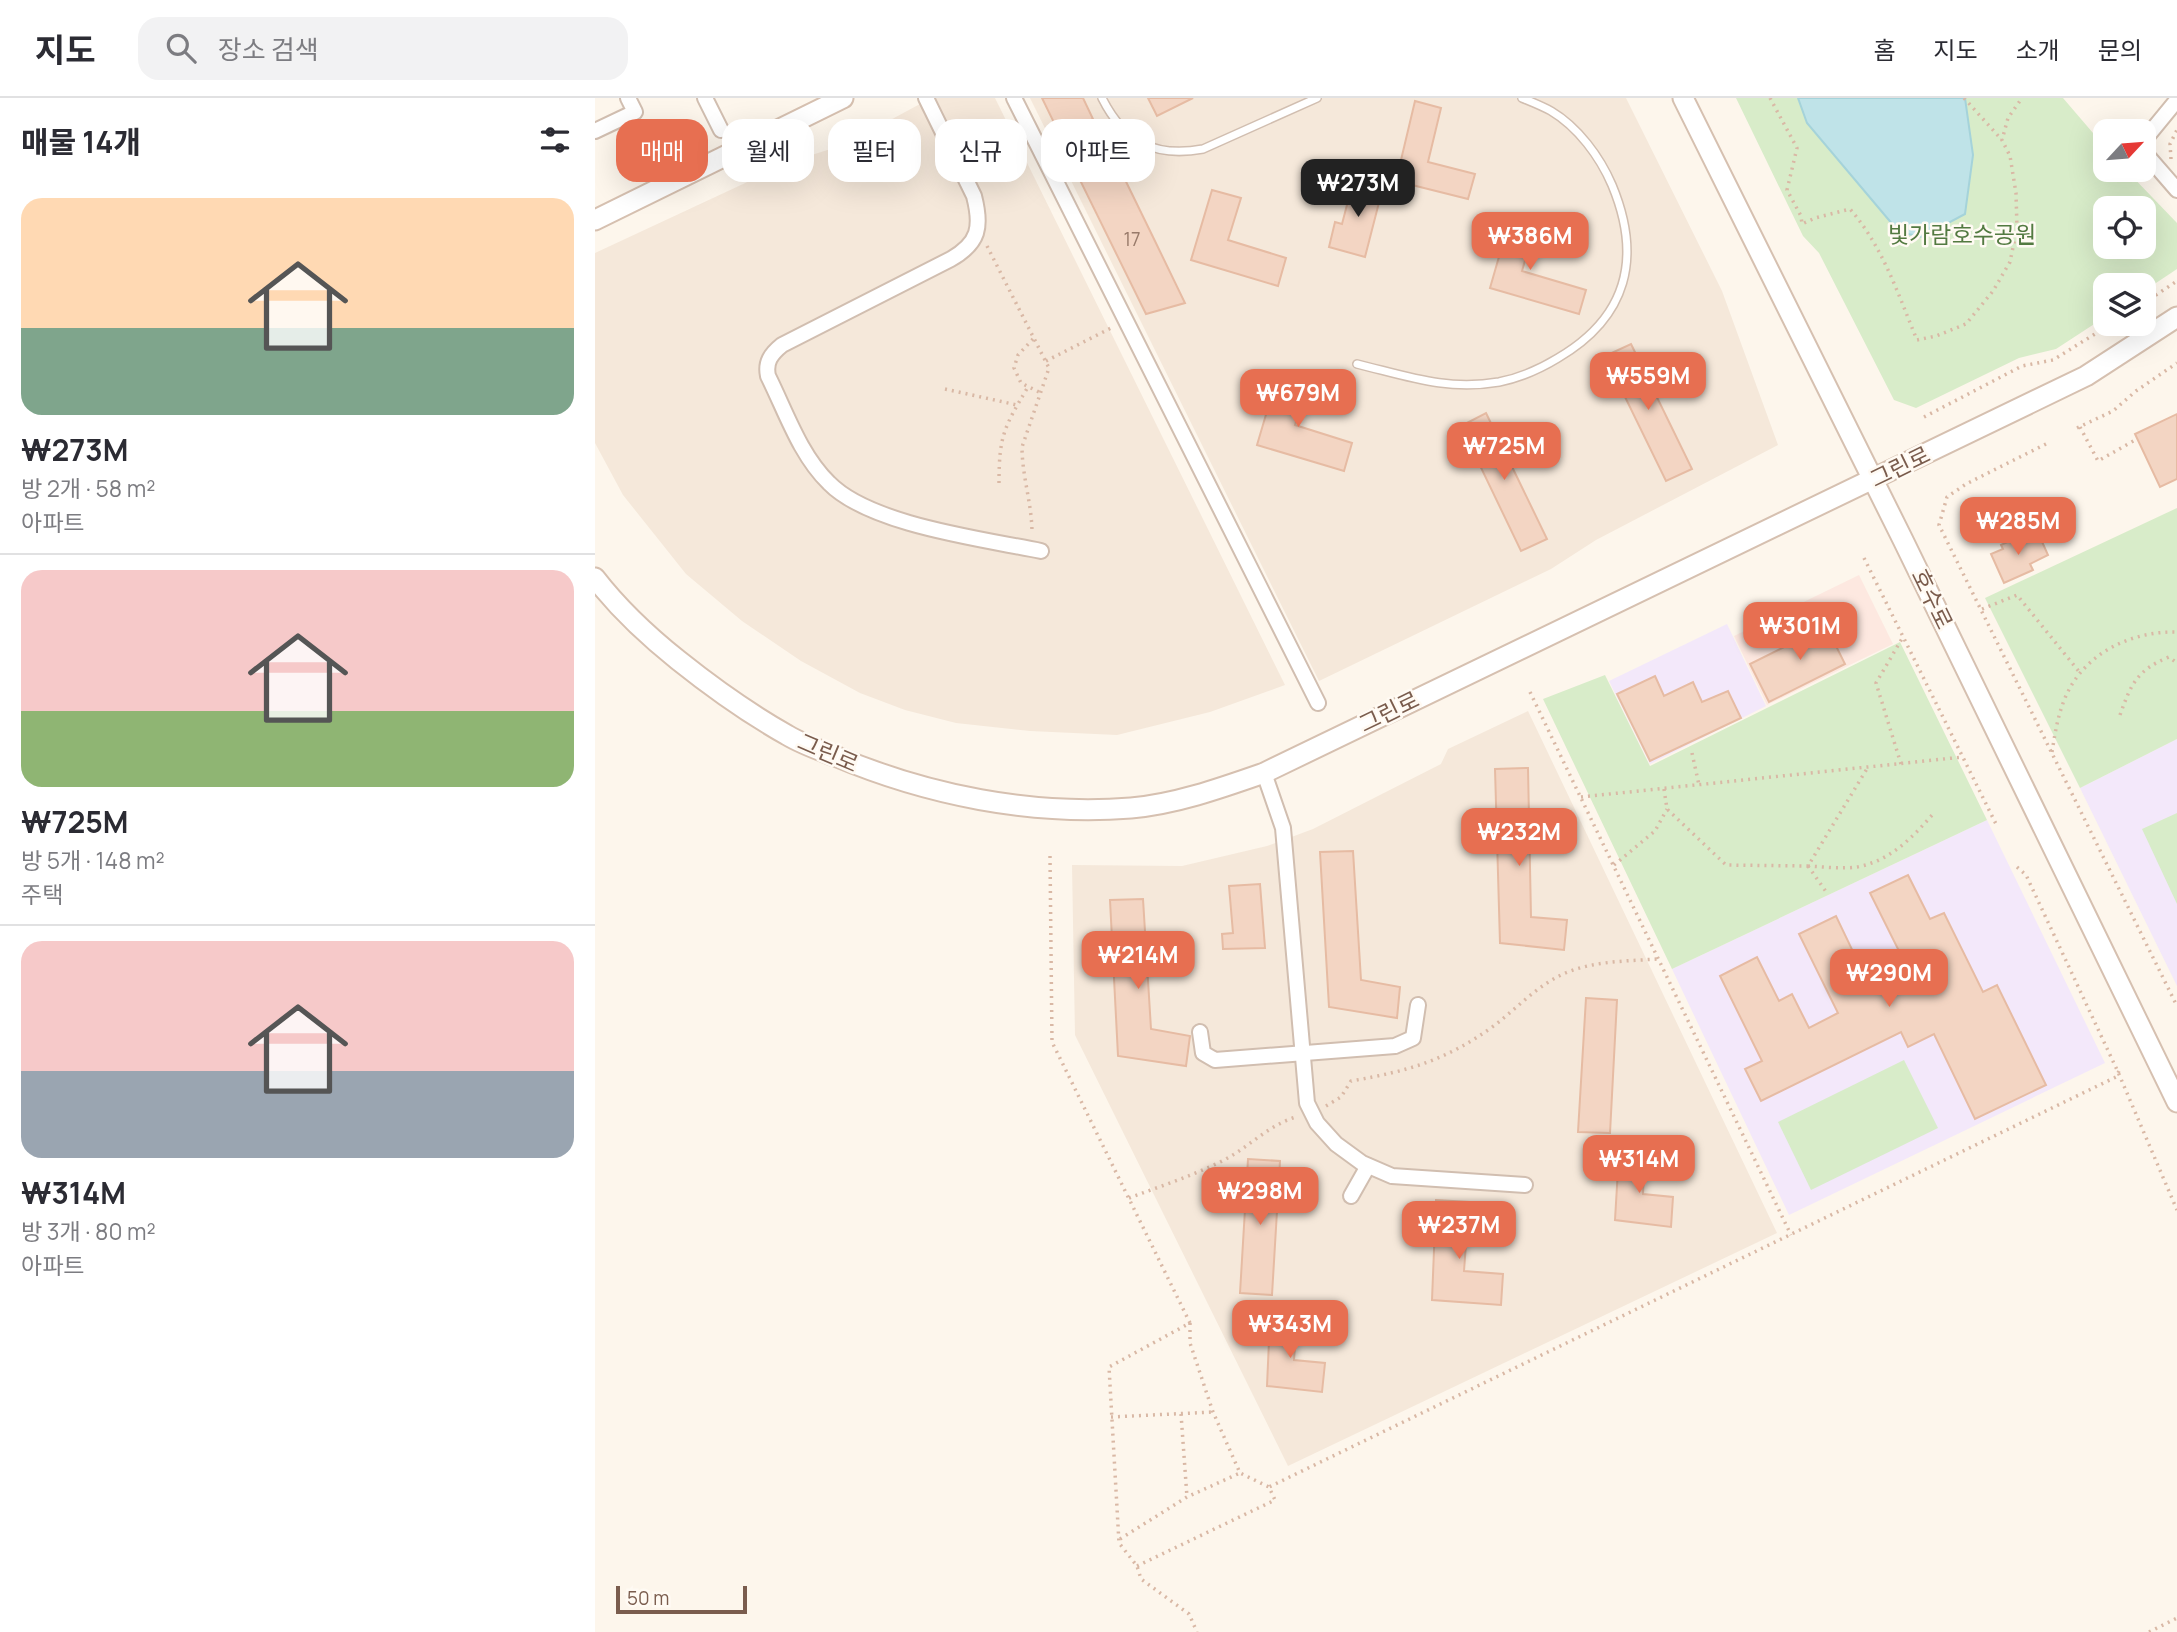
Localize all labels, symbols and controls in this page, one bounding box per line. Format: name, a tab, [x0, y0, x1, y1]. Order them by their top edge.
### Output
search box	[138, 17, 628, 80]
text: 지도	[35, 27, 96, 72]
icon: search	[162, 29, 200, 67]
text: 장소 검색	[218, 31, 319, 67]
text: 홈	[1873, 33, 1895, 66]
text: 지도	[1933, 33, 1978, 66]
text: 소개	[2016, 33, 2060, 66]
text: 문의	[2098, 33, 2142, 66]
chip: 매매	[616, 119, 708, 182]
chip: 월세	[722, 119, 814, 182]
chip: 필터	[828, 119, 921, 182]
chip: 신규	[935, 119, 1027, 182]
chip: 아파트	[1041, 119, 1155, 182]
north arrow	[2093, 119, 2156, 182]
map controls	[2093, 119, 2156, 336]
text: 매물 14개	[21, 121, 141, 162]
icon: filters	[536, 121, 574, 159]
pin: ₩273M	[1309, 159, 1407, 219]
text: ₩273M	[1317, 166, 1399, 198]
button: locate	[2093, 196, 2156, 259]
pin: ₩386M	[1481, 212, 1579, 272]
park label: 빛가람호수공원	[1888, 218, 2036, 250]
text: ₩386M	[1488, 219, 1572, 251]
house number: 17	[1124, 226, 1140, 252]
icon: home	[235, 243, 361, 369]
button: layers	[2093, 273, 2156, 336]
pin: ₩559M	[1599, 352, 1697, 412]
text: ₩559M	[1606, 359, 1690, 391]
pin: ₩679M	[1249, 370, 1347, 429]
text: ₩679M	[1256, 376, 1340, 408]
pin: ₩725M	[1455, 422, 1553, 482]
text: ₩273M	[21, 429, 128, 470]
text: ₩725M	[1463, 429, 1545, 461]
street label: 그린로	[1864, 438, 1935, 494]
text: 방 2개 · 58 m²	[21, 472, 155, 504]
pin: ₩285M	[1969, 498, 2067, 557]
text: ₩285M	[1976, 504, 2060, 536]
text: 아파트	[21, 506, 84, 538]
street label: 호수로	[1905, 563, 1961, 634]
pin: ₩301M	[1751, 602, 1849, 662]
text: ₩301M	[1759, 609, 1841, 641]
icon: home	[235, 615, 361, 741]
street label: 그린로	[1353, 683, 1424, 739]
street label: 그린로	[793, 725, 864, 779]
text: ₩725M	[21, 801, 128, 842]
pin: ₩232M	[1470, 808, 1568, 868]
text: ₩232M	[1477, 815, 1561, 847]
text: 방 5개 · 148 m²	[21, 844, 165, 876]
text: 주택	[21, 878, 63, 910]
pin: ₩214M	[1089, 932, 1187, 991]
text: ₩214M	[1098, 938, 1178, 970]
pin: ₩290M	[1840, 950, 1938, 1009]
text: ₩290M	[1846, 956, 1932, 988]
icon: home	[235, 986, 361, 1112]
pin: ₩314M	[1590, 1136, 1688, 1195]
text: ₩314M	[1599, 1142, 1679, 1174]
pin: ₩298M	[1211, 1168, 1309, 1227]
text: ₩314M	[21, 1172, 126, 1213]
text: ₩298M	[1217, 1174, 1303, 1206]
pin: ₩237M	[1410, 1202, 1508, 1261]
text: ₩237M	[1418, 1208, 1500, 1240]
text: 방 3개 · 80 m²	[21, 1215, 156, 1247]
text: 아파트	[21, 1249, 84, 1281]
pin: ₩343M	[1241, 1300, 1339, 1360]
text: ₩343M	[1248, 1307, 1332, 1339]
scale bar	[616, 1583, 747, 1615]
text: 50 m	[627, 1585, 669, 1611]

